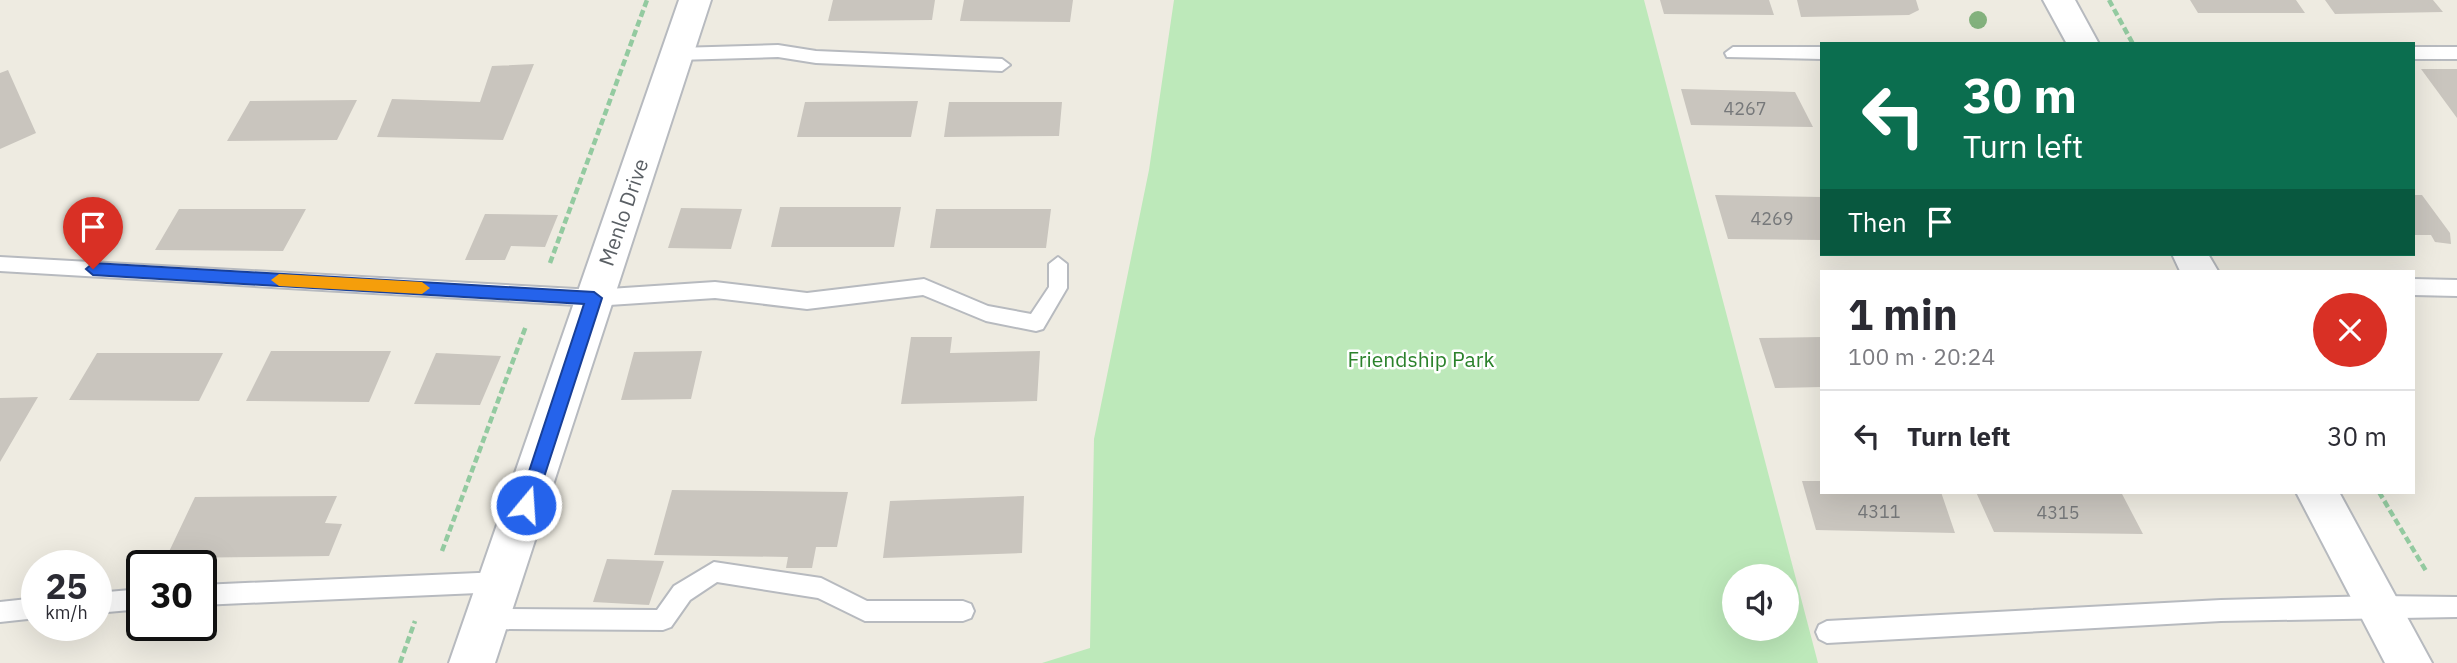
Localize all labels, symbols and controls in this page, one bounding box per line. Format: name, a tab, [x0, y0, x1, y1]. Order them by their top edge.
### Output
text: 30 m	[1963, 63, 2077, 126]
icon: left	[1848, 70, 1939, 161]
house number: 4267	[1723, 97, 1767, 120]
text: Turn left	[1963, 125, 2083, 167]
street label: Menlo Drive	[592, 155, 654, 269]
pin	[63, 197, 123, 269]
icon: arrive	[1921, 203, 1959, 241]
text: Then	[1848, 205, 1907, 239]
house number: 4269	[1750, 207, 1794, 230]
icon: arrive	[74, 208, 112, 246]
text: 1 min	[1848, 287, 1958, 342]
button: close	[2313, 293, 2387, 367]
text: 100 m · 20:24	[1848, 341, 1995, 371]
park label: Friendship Park	[1348, 345, 1494, 373]
icon: left	[1848, 417, 1886, 455]
text: Turn left	[1907, 419, 2010, 453]
text: 30 m	[2327, 419, 2387, 453]
position arrow	[489, 468, 563, 542]
house number: 4311	[1857, 500, 1901, 523]
house number: 4315	[2036, 501, 2080, 524]
speed limit sign: 30	[126, 550, 217, 641]
text: 25	[45, 563, 88, 609]
map controls	[1722, 564, 1799, 641]
button: sound	[1722, 564, 1799, 641]
text: km/h	[45, 601, 88, 624]

